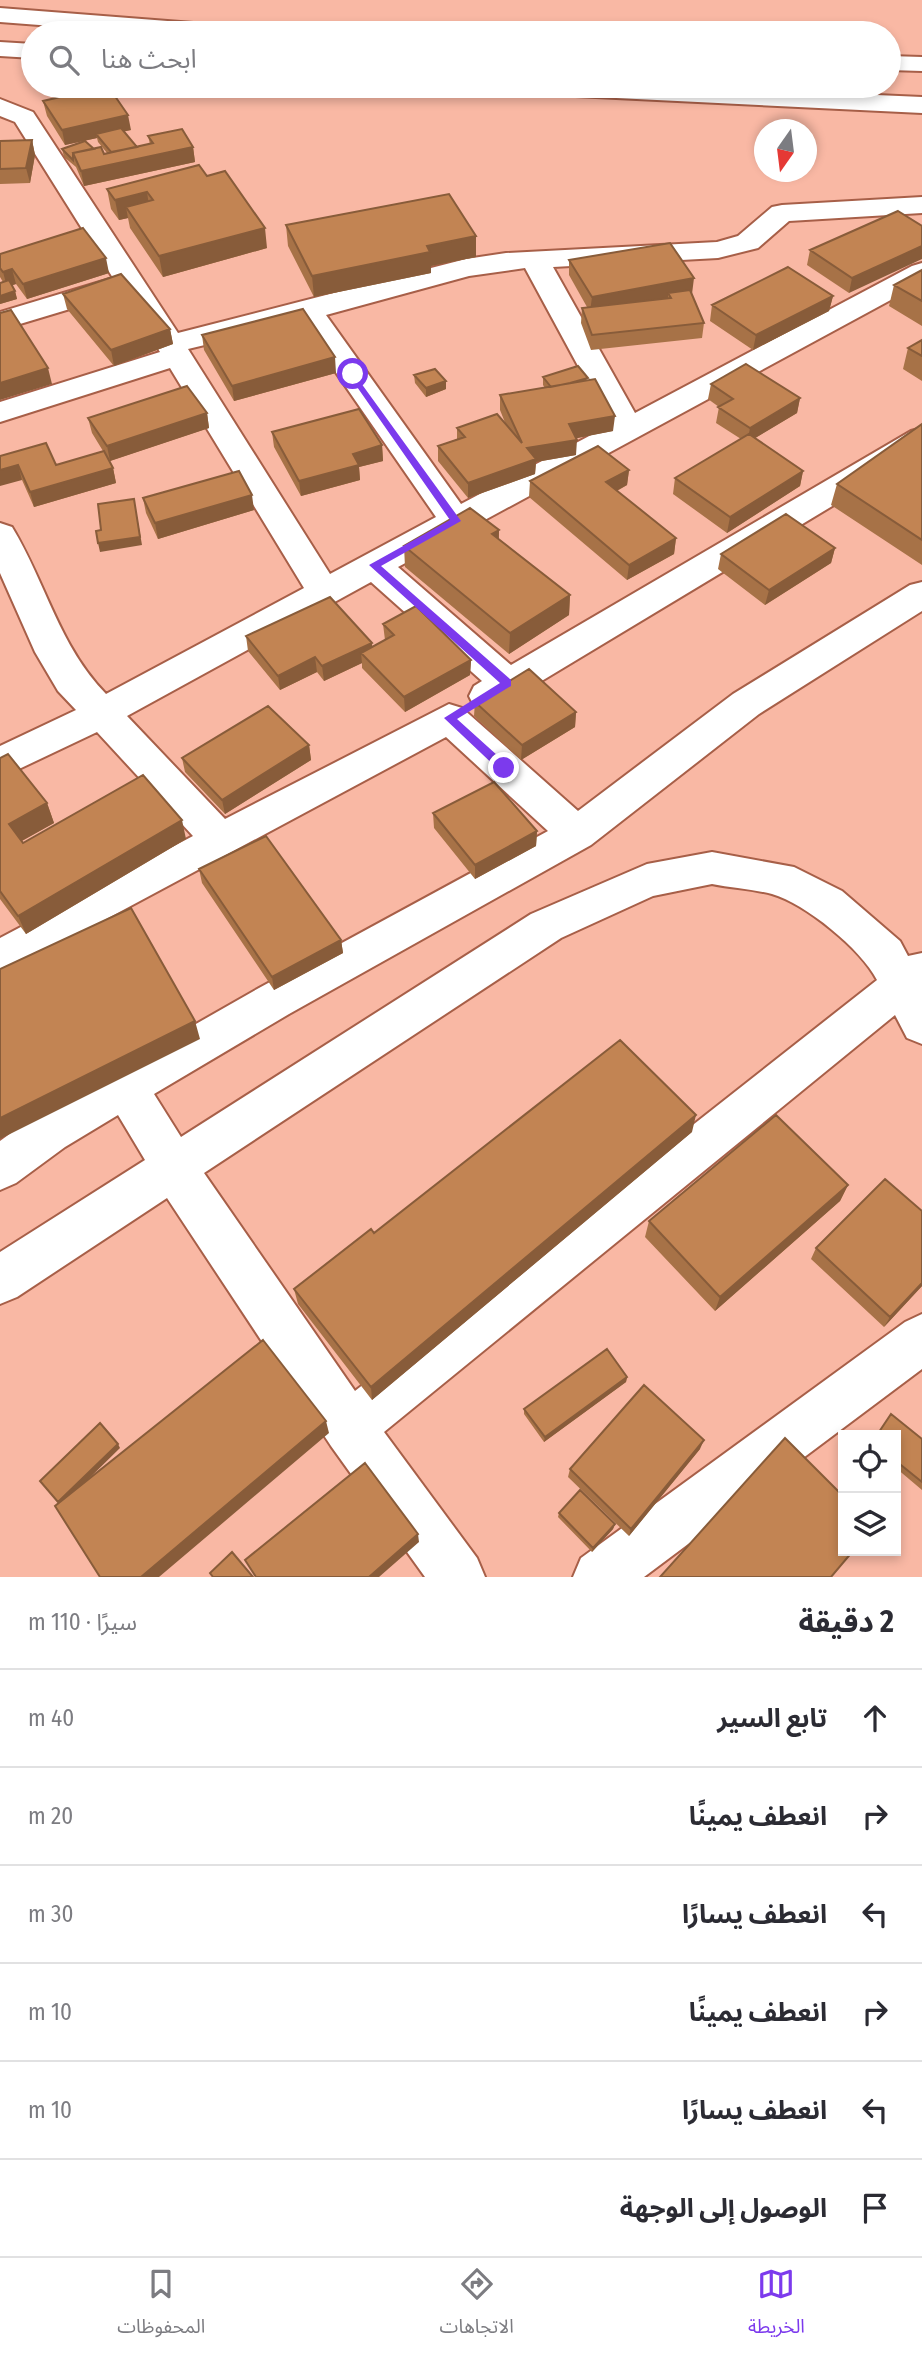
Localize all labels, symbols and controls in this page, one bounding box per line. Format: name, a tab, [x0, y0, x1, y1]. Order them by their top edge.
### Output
search box	[21, 21, 901, 98]
icon: search	[45, 41, 83, 79]
text: ابحث هنا	[101, 44, 197, 75]
north arrow	[754, 119, 817, 182]
route start	[337, 358, 368, 389]
route end	[488, 752, 519, 783]
map controls	[838, 1430, 901, 1556]
button: locate	[838, 1430, 901, 1493]
button: layers	[838, 1493, 901, 1556]
text: 2 دقيقة	[798, 1604, 894, 1640]
text: سيرًا · 110 m	[28, 1608, 137, 1636]
icon: ahead	[856, 1699, 894, 1737]
text: تابع السير	[717, 1703, 827, 1734]
text: 40 m	[28, 1704, 74, 1732]
icon: right	[856, 1797, 894, 1835]
text: انعطف يمينًا	[689, 1801, 827, 1832]
text: 20 m	[28, 1802, 73, 1830]
icon: left	[856, 1895, 894, 1933]
text: انعطف يسارًا	[682, 1899, 827, 1930]
text: 30 m	[28, 1900, 73, 1928]
icon: right	[856, 1993, 894, 2031]
text: انعطف يمينًا	[689, 1997, 827, 2028]
text: 10 m	[28, 1998, 72, 2026]
icon: left	[856, 2091, 894, 2129]
text: انعطف يسارًا	[682, 2095, 827, 2126]
text: 10 m	[28, 2096, 72, 2124]
icon: arrive	[856, 2189, 894, 2227]
text: الوصول إلى الوجهة	[620, 2193, 827, 2224]
tab: المحفوظات	[117, 2265, 205, 2347]
tab: الاتجاهات	[440, 2265, 514, 2347]
tab: الخريطة	[748, 2265, 805, 2347]

